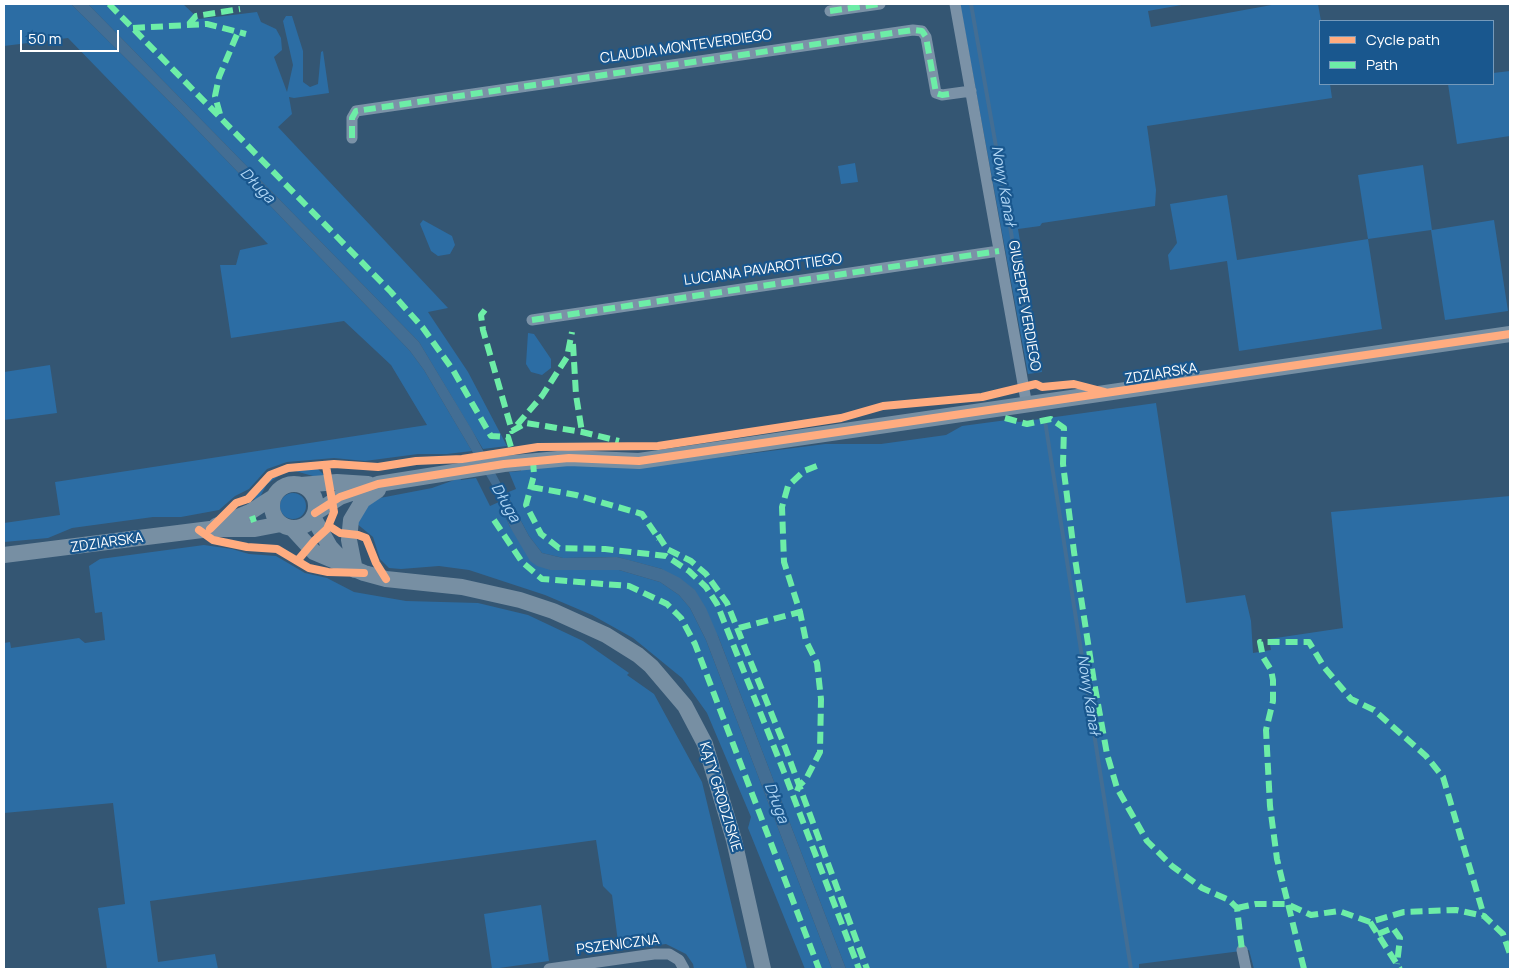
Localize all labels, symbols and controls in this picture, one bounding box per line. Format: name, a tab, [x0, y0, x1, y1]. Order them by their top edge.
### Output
scale bar	[22, 20, 121, 52]
legend	[1319, 20, 1494, 85]
street label: CLAUDIA MONTEVERDIEGO	[599, 27, 773, 67]
text: 50 m	[28, 28, 62, 49]
text: Cycle path	[1366, 29, 1440, 50]
text: Path	[1366, 54, 1398, 75]
water label: Nowy Kanał	[987, 144, 1019, 228]
water label: Długa	[236, 165, 278, 207]
street label: GIUSEPPE VERDIEGO	[1004, 239, 1044, 373]
street label: LUCIANA PAVAROTTIEGO	[683, 251, 843, 289]
street label: ZDZIARSKA	[1124, 360, 1198, 388]
water label: Długa	[487, 480, 523, 526]
street label: ZDZIARSKA	[70, 530, 144, 556]
water label: Nowy Kanał	[1073, 653, 1103, 737]
street label: KĄTY GRODZISKIE	[695, 740, 745, 854]
water label: Długa	[760, 780, 792, 826]
street label: PSZENICZNA	[575, 932, 661, 958]

